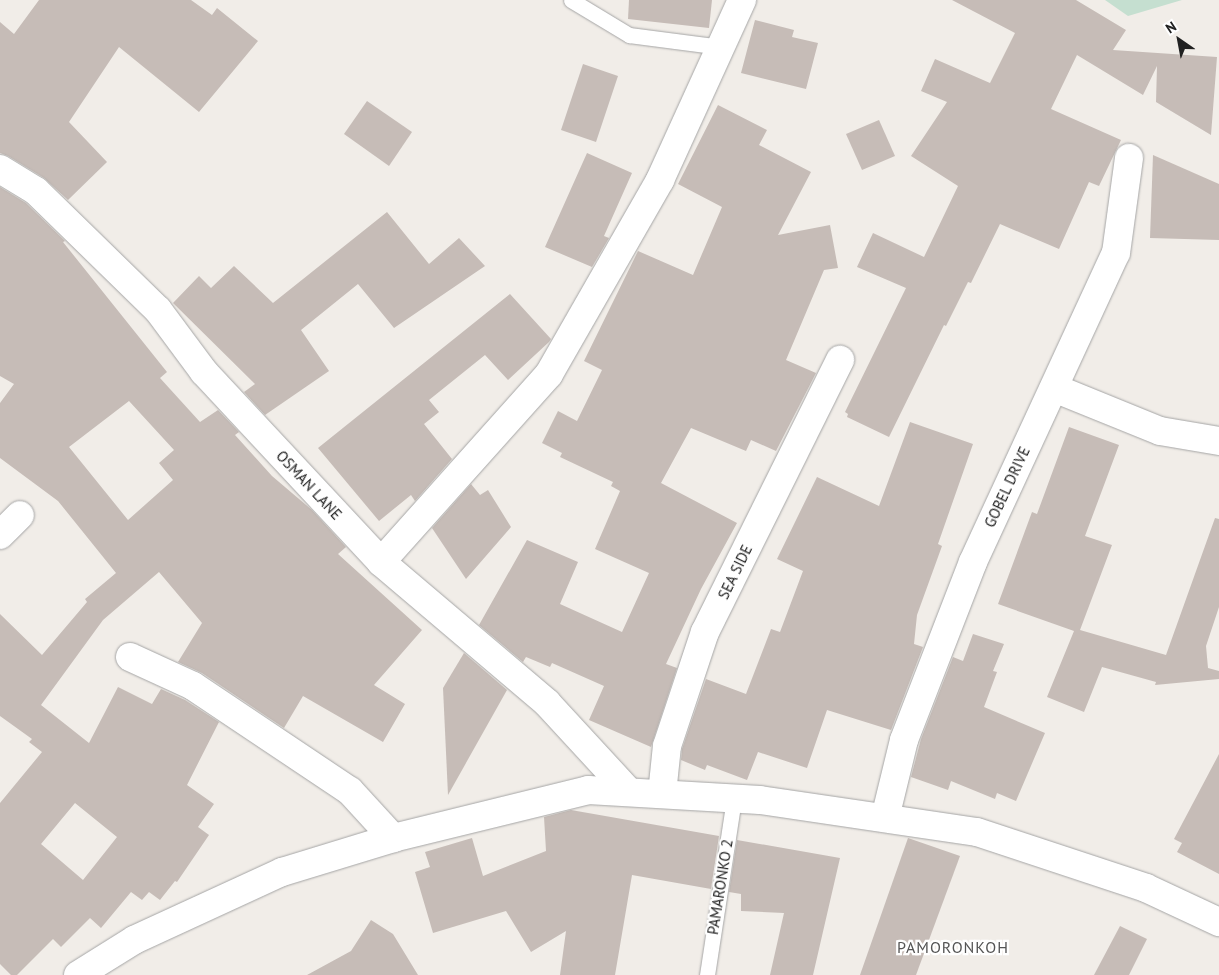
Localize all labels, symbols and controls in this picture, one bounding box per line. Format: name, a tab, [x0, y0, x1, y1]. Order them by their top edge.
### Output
north arrow	[1154, 15, 1204, 65]
text: N	[1162, 17, 1180, 37]
street label: GOBEL DRIVE	[980, 443, 1034, 531]
street label: OSMAN LANE	[273, 447, 345, 523]
street label: SEA SIDE	[714, 542, 756, 602]
street label: PAMARONKO 2	[704, 838, 736, 936]
district label: PAMORONKOH	[896, 937, 1010, 957]

